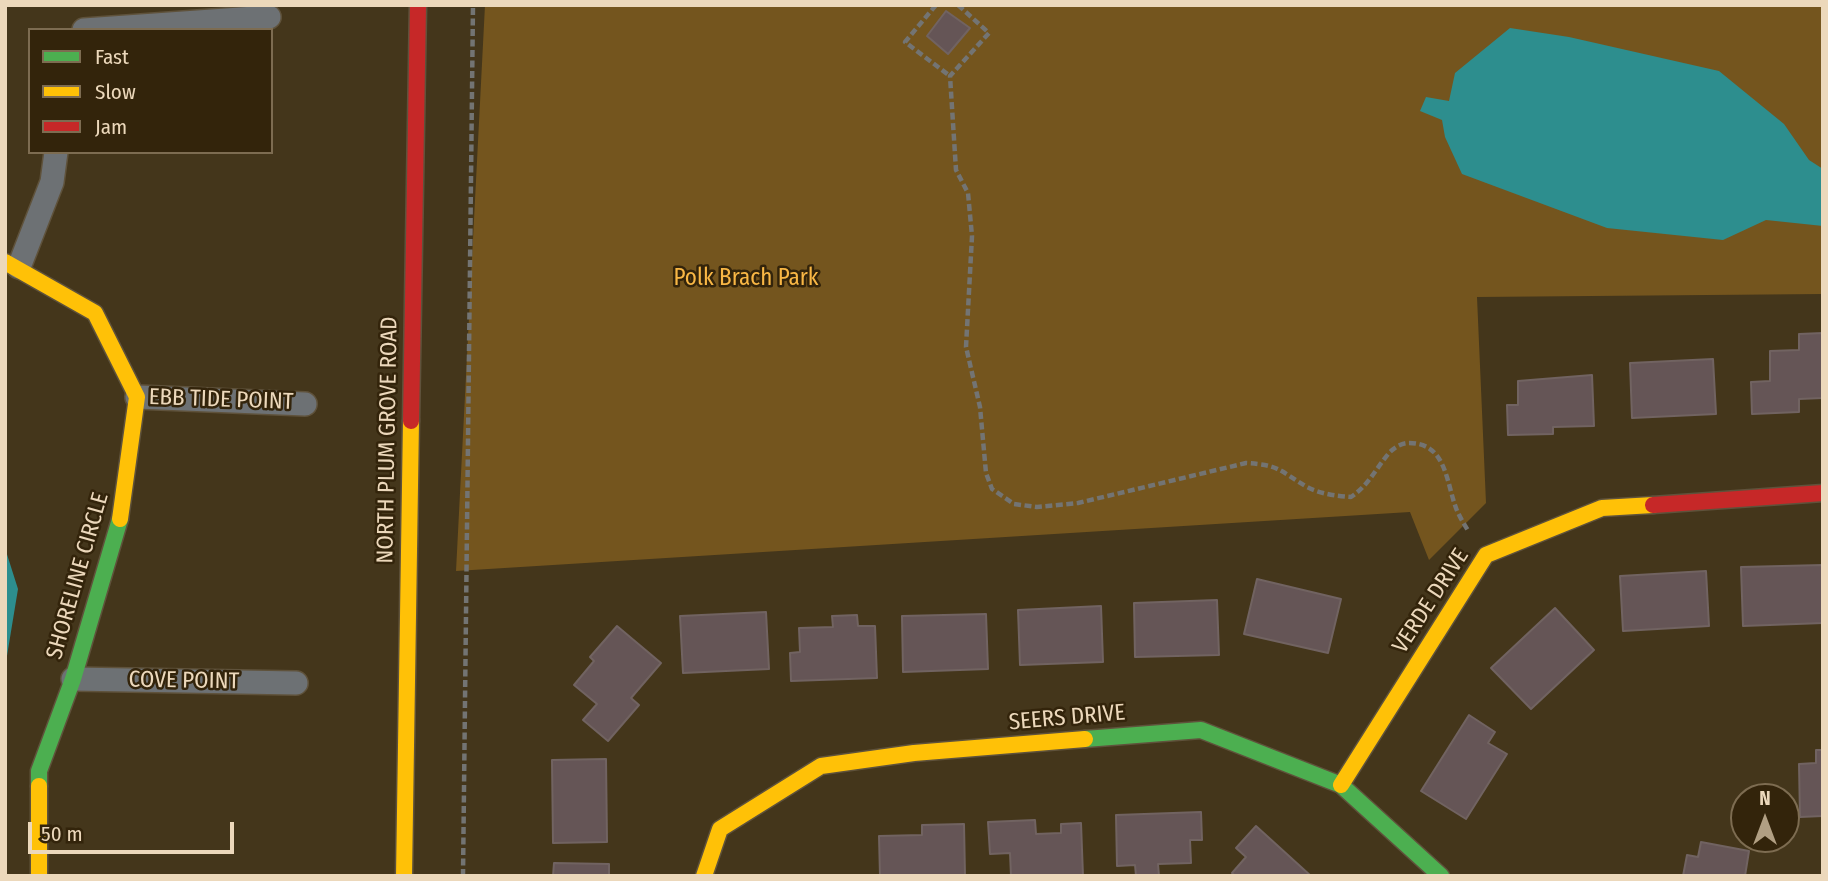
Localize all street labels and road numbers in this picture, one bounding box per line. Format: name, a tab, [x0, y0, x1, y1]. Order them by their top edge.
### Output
street label: NORTH PLUM GROVE ROAD	[372, 316, 404, 564]
street label: EBB TIDE POINT	[148, 384, 294, 416]
street label: SHORELINE CIRCLE	[41, 489, 115, 663]
street label: VERDE DRIVE	[1387, 544, 1475, 658]
street label: COVE POINT	[128, 666, 240, 696]
street label: SEERS DRIVE	[1008, 699, 1126, 737]

